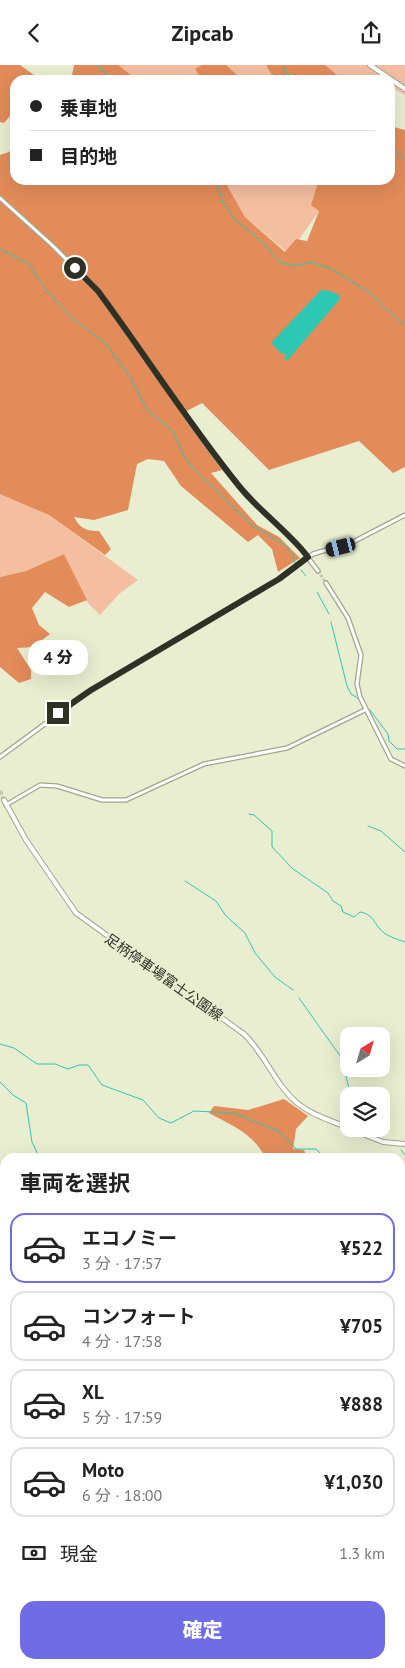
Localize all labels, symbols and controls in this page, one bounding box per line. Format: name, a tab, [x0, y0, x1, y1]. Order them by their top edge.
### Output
icon: back	[20, 19, 48, 47]
text: Zipcab	[172, 19, 233, 47]
icon: share	[357, 19, 385, 47]
text: 乗車地	[60, 96, 117, 120]
text: 目的地	[60, 144, 117, 168]
route start	[64, 257, 86, 279]
car	[324, 536, 357, 558]
callout: 4 分	[28, 641, 88, 675]
text: 4 分	[43, 647, 73, 667]
route end	[47, 702, 69, 724]
street label: 足柄停車場富士公園線	[101, 929, 227, 1025]
north arrow	[340, 1027, 390, 1077]
map controls	[340, 1027, 390, 1137]
button: layers	[340, 1087, 390, 1137]
text: 車両を選択	[20, 1169, 130, 1197]
icon: car	[22, 1226, 67, 1271]
text: エコノミー	[82, 1226, 177, 1250]
text: ¥522	[340, 1236, 383, 1260]
text: 3 分 · 17:57	[82, 1253, 162, 1273]
icon: car	[22, 1304, 67, 1349]
text: コンフォート	[82, 1304, 195, 1328]
text: ¥705	[340, 1314, 383, 1338]
text: 4 分 · 17:58	[82, 1331, 162, 1351]
text: XL	[82, 1380, 104, 1404]
icon: car	[22, 1382, 67, 1427]
text: ¥888	[340, 1392, 383, 1416]
text: 5 分 · 17:59	[82, 1407, 162, 1427]
text: Moto	[82, 1458, 124, 1482]
icon: car	[22, 1460, 67, 1505]
text: ¥1,030	[324, 1470, 383, 1494]
text: 6 分 · 18:00	[82, 1485, 162, 1505]
icon: cash	[20, 1539, 48, 1567]
text: 現金	[60, 1542, 98, 1566]
text: 1.3 km	[339, 1543, 385, 1563]
button: 確定	[20, 1601, 385, 1659]

